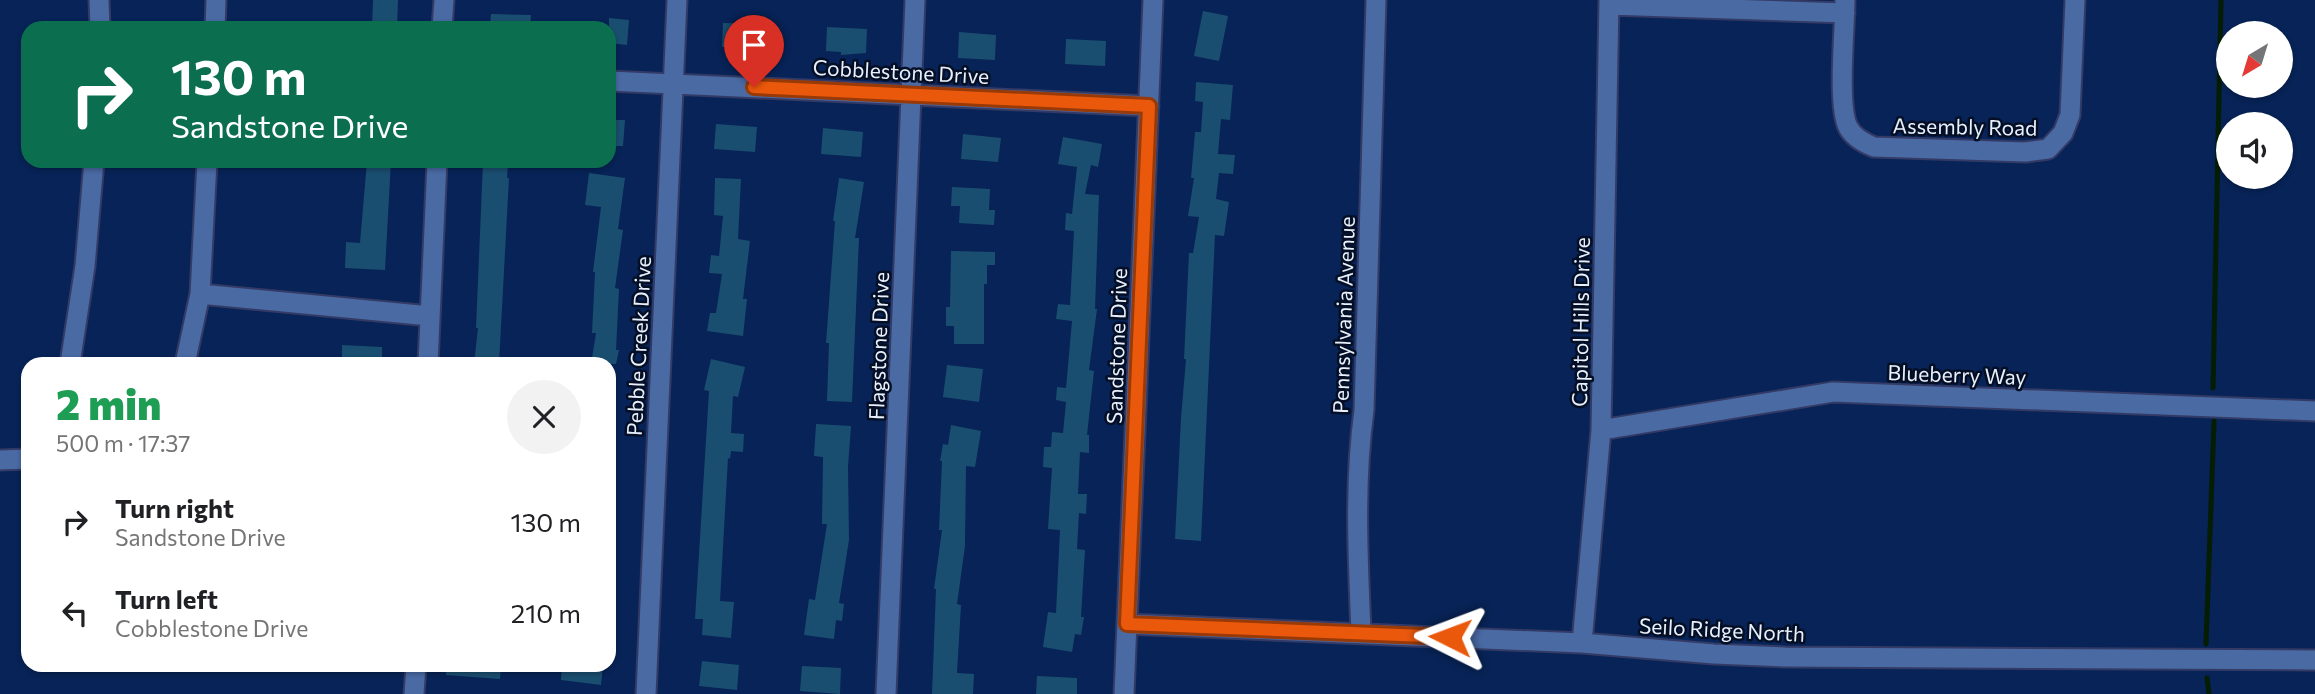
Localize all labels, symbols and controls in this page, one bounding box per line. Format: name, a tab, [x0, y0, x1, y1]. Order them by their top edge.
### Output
pin	[724, 15, 784, 87]
north arrow	[2216, 21, 2292, 98]
map controls	[2216, 21, 2293, 189]
icon: arrive	[735, 26, 773, 64]
text: 130 m	[171, 45, 306, 105]
icon: right	[56, 49, 147, 140]
street label: Cobblestone Drive	[812, 54, 990, 88]
text: Sandstone Drive	[171, 105, 408, 145]
street label: Assembly Road	[1892, 112, 2038, 140]
button: sound	[2216, 112, 2293, 189]
street label: Pennsylvania Avenue	[1327, 216, 1359, 414]
street label: Capitol Hills Drive	[1566, 237, 1594, 407]
street label: Pebble Creek Drive	[621, 256, 655, 436]
street label: Sandstone Drive	[1101, 268, 1131, 424]
street label: Flagstone Drive	[863, 272, 893, 420]
street label: Blueberry Way	[1887, 359, 2027, 389]
text: 2 min	[56, 377, 162, 429]
button: close	[507, 380, 581, 454]
text: 500 m · 17:37	[56, 429, 191, 457]
text: Turn right	[115, 492, 234, 523]
icon: right	[56, 503, 94, 541]
text: 130 m	[510, 506, 581, 537]
text: Sandstone Drive	[115, 523, 286, 551]
text: Turn left	[115, 583, 218, 614]
icon: left	[56, 594, 94, 632]
text: 210 m	[511, 597, 581, 628]
position arrow	[1413, 600, 1487, 674]
street label: Seilo Ridge North	[1638, 612, 1806, 646]
text: Cobblestone Drive	[115, 614, 308, 642]

